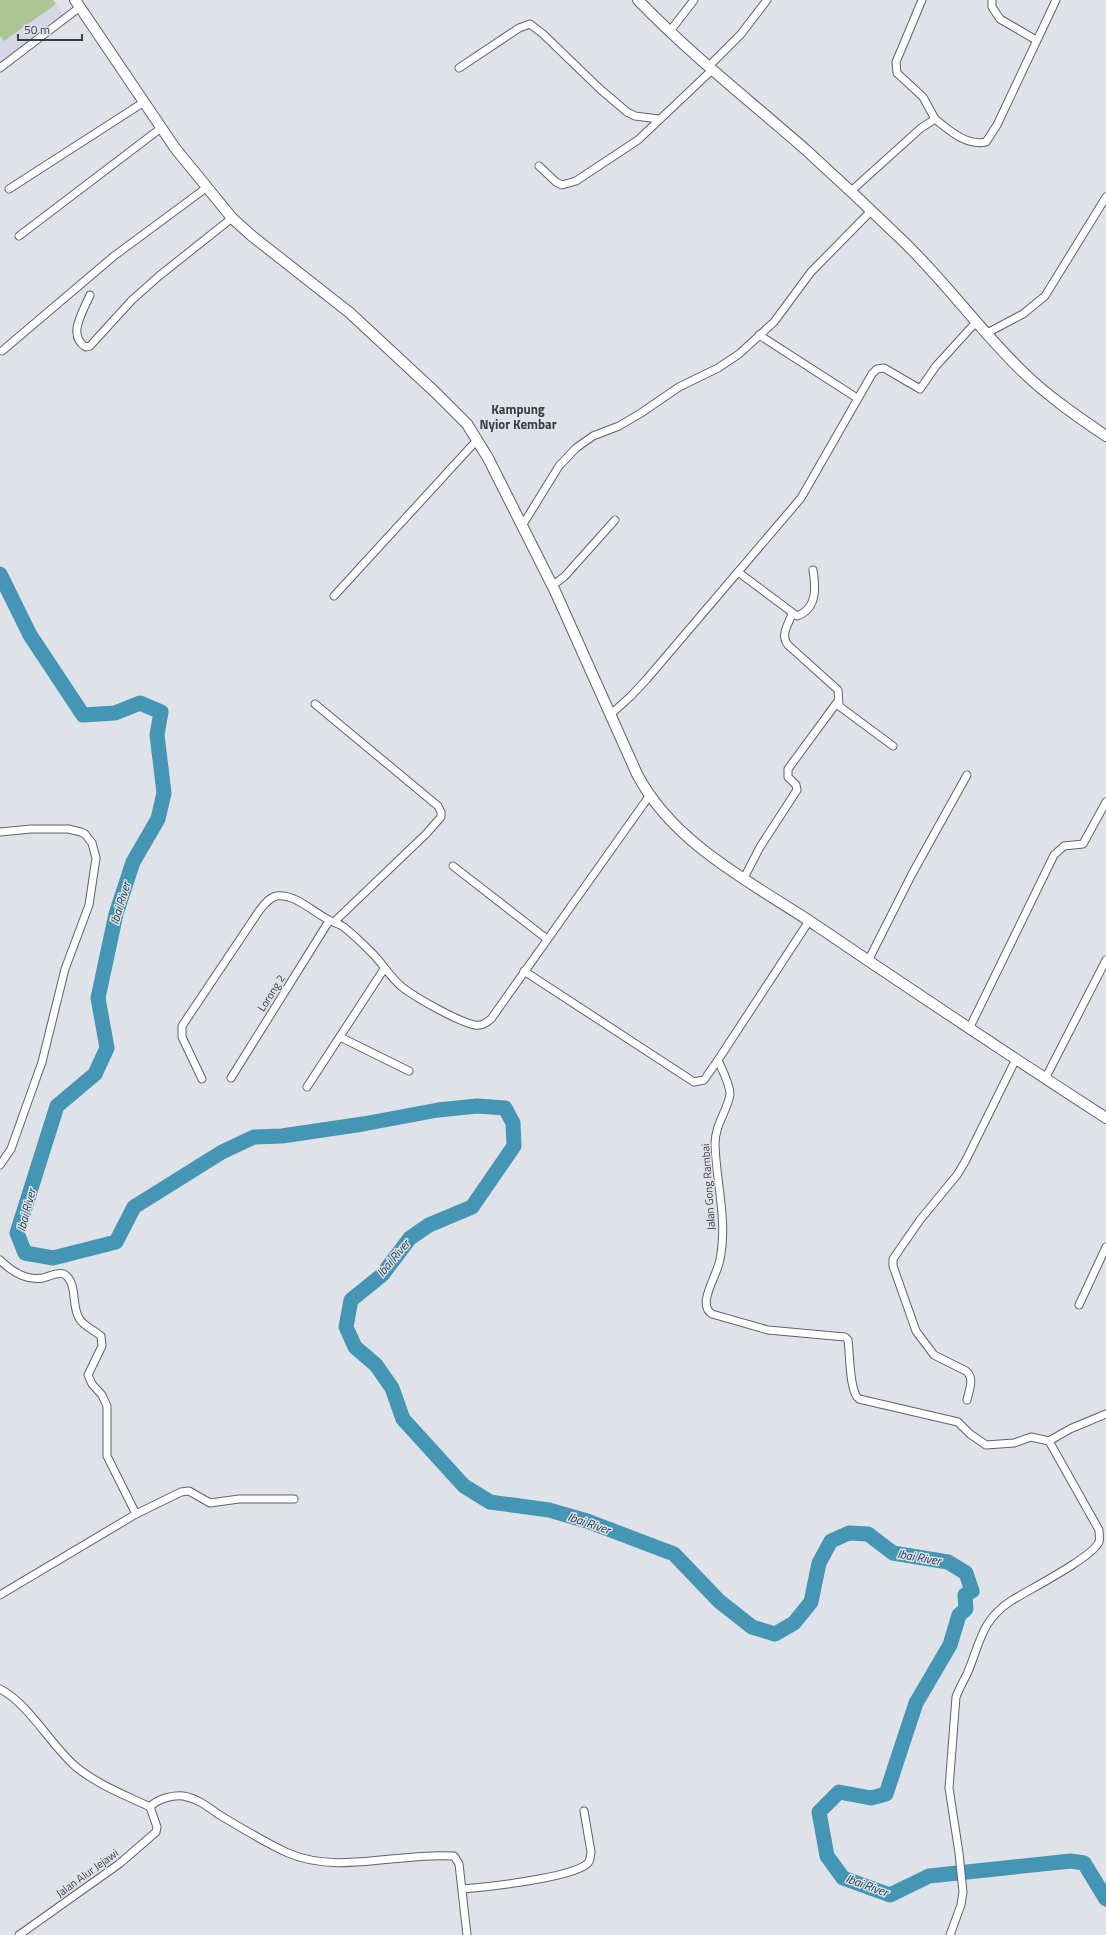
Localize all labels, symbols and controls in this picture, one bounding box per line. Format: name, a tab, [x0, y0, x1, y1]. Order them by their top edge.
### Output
scale bar	[18, 16, 82, 42]
text: 50 m	[24, 20, 50, 39]
district label: Kampung Nyior Kembar	[479, 399, 557, 434]
water label: Ibai River	[105, 877, 136, 927]
street label: Lorong 2	[253, 972, 289, 1014]
street label: Jalan Gong Rambai	[697, 1143, 719, 1231]
water label: Ibai River	[11, 1184, 41, 1234]
water label: Ibai River	[372, 1233, 416, 1281]
water label: Ibai River	[565, 1507, 615, 1540]
water label: Ibai River	[896, 1544, 944, 1571]
street label: Jalan Alur Jejawi	[53, 1845, 121, 1901]
water label: Ibai River	[843, 1869, 893, 1902]

